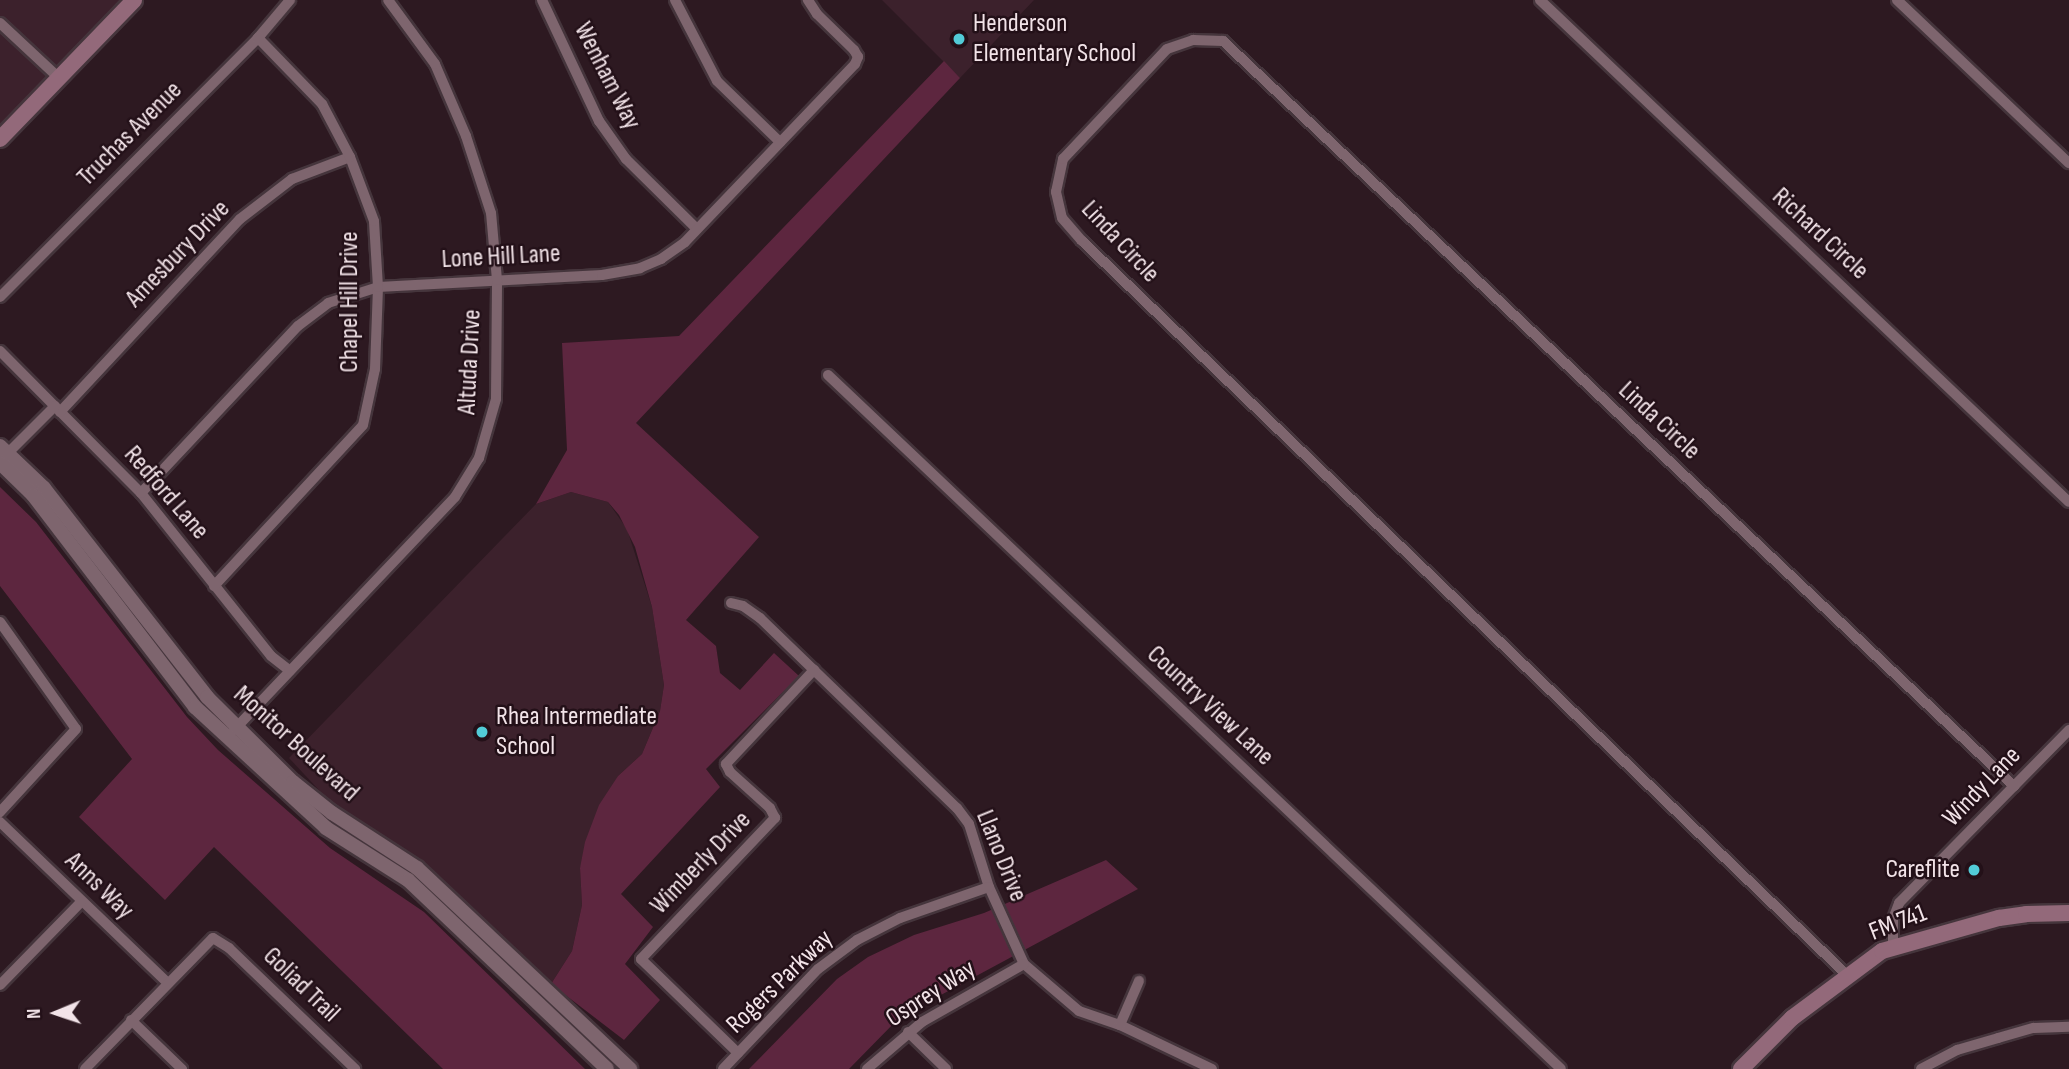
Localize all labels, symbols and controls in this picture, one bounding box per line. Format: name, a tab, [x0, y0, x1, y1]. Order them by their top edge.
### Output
place label: Henderson Elementary School	[973, 8, 1136, 70]
street label: Wenham Way	[567, 17, 647, 135]
marker: Henderson Elementary School	[951, 31, 967, 47]
street label: Truchas Avenue	[71, 75, 189, 193]
street label: Richard Circle	[1765, 181, 1875, 287]
street label: Amesbury Drive	[119, 194, 237, 314]
street label: Linda Circle	[1074, 195, 1166, 289]
street label: Chapel Hill Drive	[334, 231, 366, 373]
street label: Lone Hill Lane	[441, 238, 561, 276]
street label: Altuda Drive	[452, 309, 488, 415]
street label: Linda Circle	[1612, 375, 1706, 467]
street label: Redford Lane	[117, 440, 215, 546]
street label: Country View Lane	[1140, 639, 1280, 773]
street label: Monitor Boulevard	[227, 679, 365, 809]
place label: Rhea Intermediate School	[496, 701, 657, 762]
marker: Rhea Intermediate School	[474, 724, 490, 740]
street label: Windy Lane	[1936, 741, 2028, 833]
street label: Wimberly Drive	[644, 805, 758, 921]
street label: Llano Drive	[969, 806, 1033, 906]
street label: Anns Way	[58, 846, 140, 926]
place label: Careflite	[1885, 854, 1960, 886]
marker: Careflite	[1966, 862, 1982, 878]
street label: FM 741	[1865, 898, 1931, 948]
street label: Rogers Parkway	[720, 924, 840, 1040]
street label: Goliad Trail	[256, 941, 346, 1029]
street label: Osprey Way	[880, 954, 982, 1034]
north arrow	[21, 978, 91, 1048]
text: N	[23, 1008, 46, 1019]

